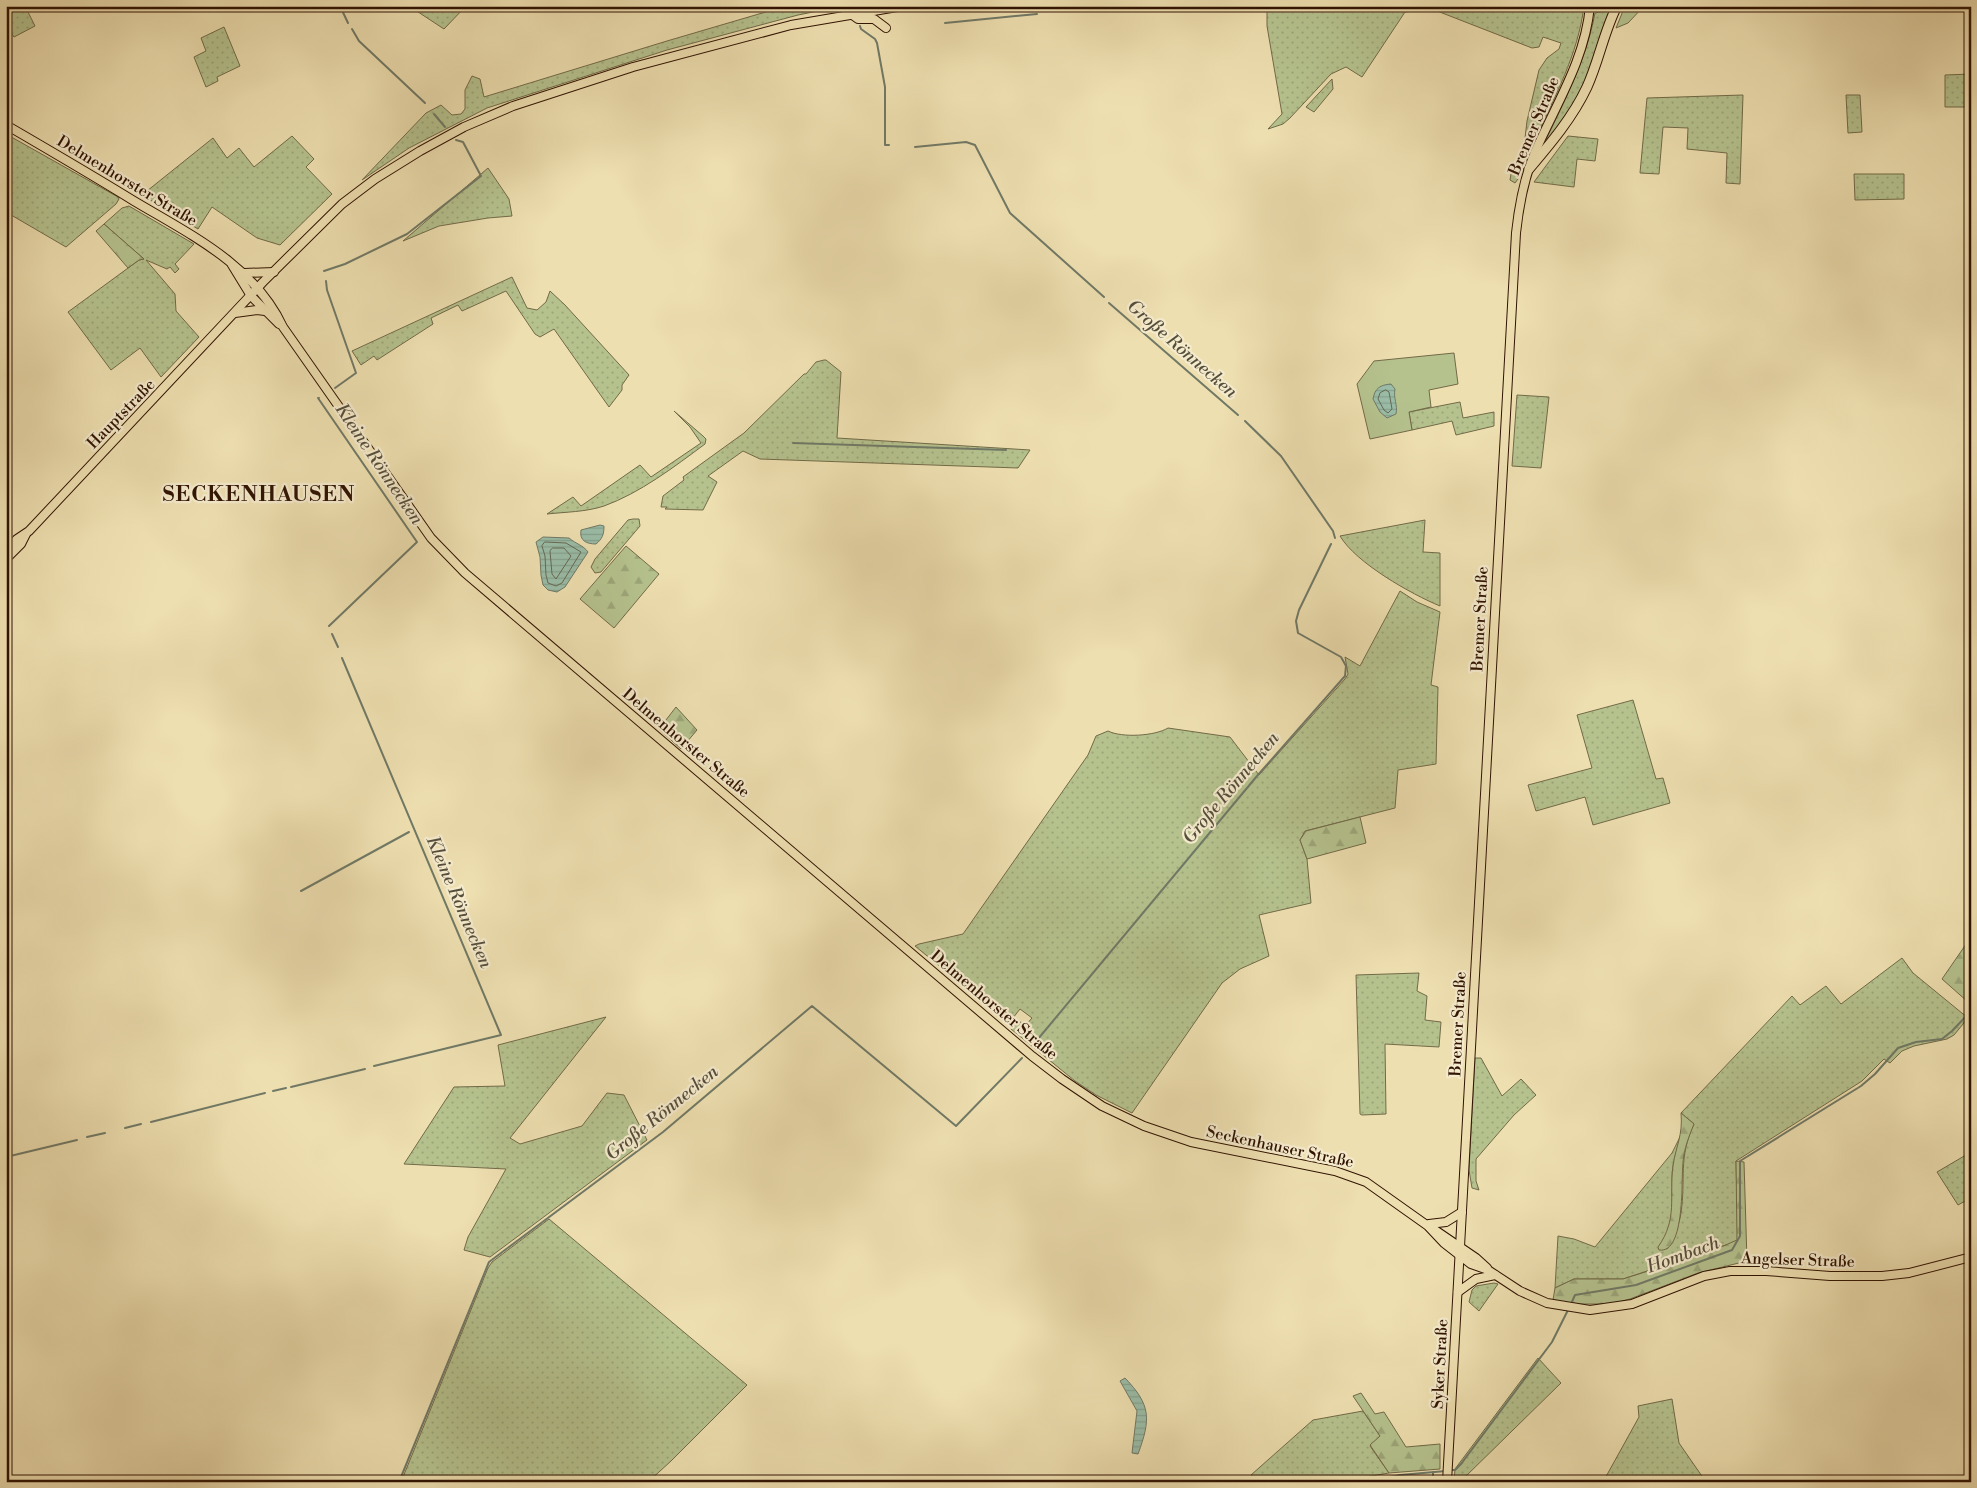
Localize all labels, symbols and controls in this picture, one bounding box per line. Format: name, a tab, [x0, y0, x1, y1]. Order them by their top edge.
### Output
street label: Bremer Straße	[1504, 74, 1564, 179]
street label: Delmenhorster Straße	[53, 131, 201, 231]
water label: Große Rönnecken	[1122, 295, 1243, 404]
street label: Hauptstraße	[83, 375, 159, 453]
water label: Kleine Rönnecken	[330, 399, 429, 530]
district label: SECKENHAUSEN	[163, 482, 355, 508]
street label: Bremer Straße	[1467, 566, 1493, 673]
street label: Delmenhorster Straße	[618, 684, 754, 802]
water label: Große Rönnecken	[1178, 727, 1285, 849]
water label: Kleine Rönnecken	[421, 832, 498, 973]
street label: Delmenhorster Straße	[926, 946, 1062, 1064]
street label: Bremer Straße	[1445, 971, 1471, 1078]
water label: Große Rönnecken	[601, 1060, 724, 1166]
street label: Seckenhauser Straße	[1205, 1122, 1355, 1172]
water label: Hombach	[1643, 1231, 1723, 1279]
street label: Angelser Straße	[1740, 1248, 1855, 1272]
street label: Syker Straße	[1428, 1318, 1452, 1410]

